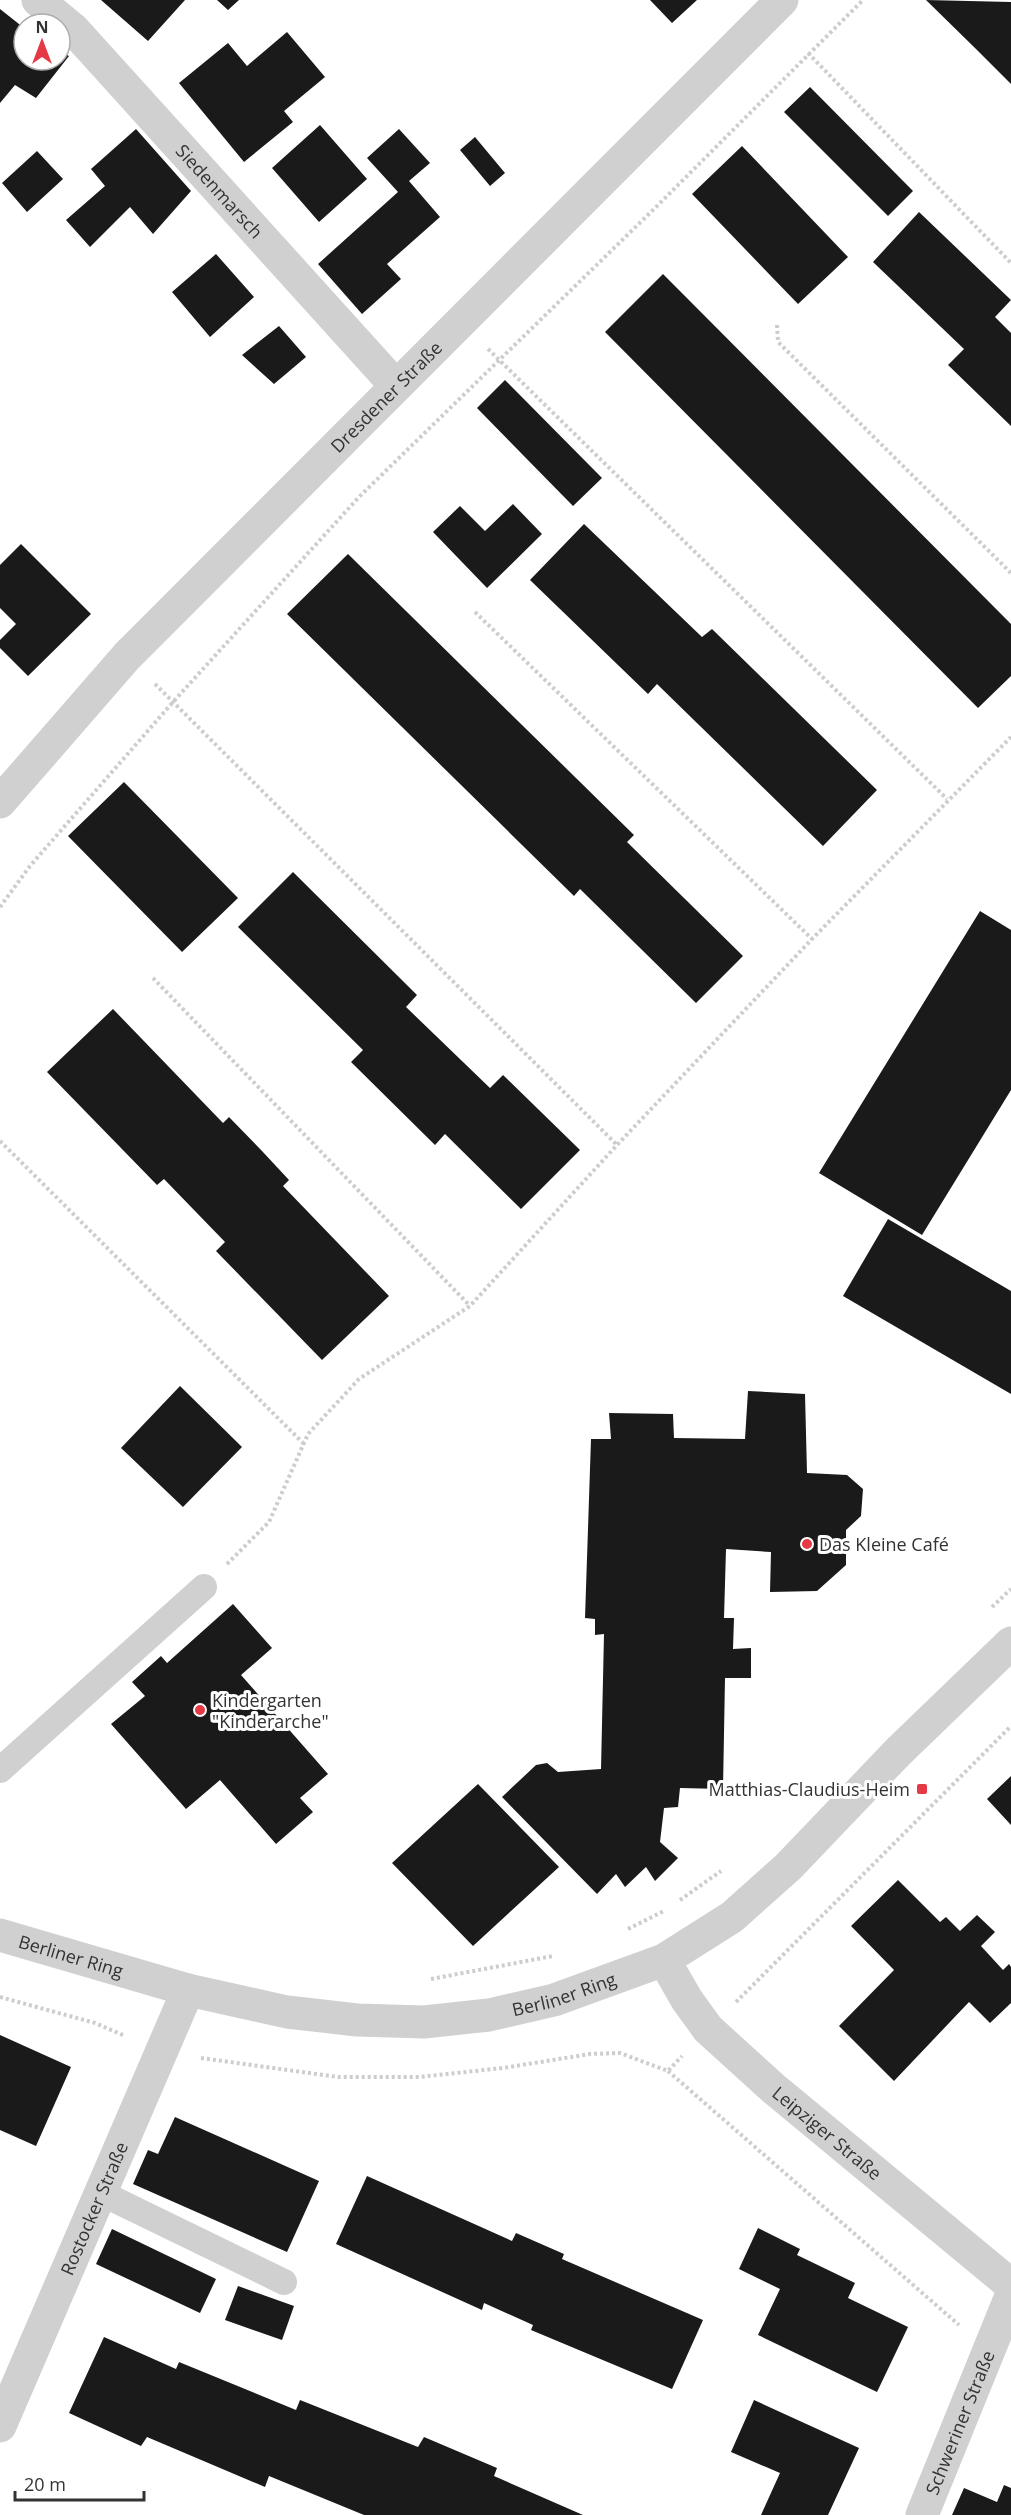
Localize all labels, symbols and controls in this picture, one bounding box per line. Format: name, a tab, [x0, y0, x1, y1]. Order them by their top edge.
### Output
north arrow	[12, 12, 72, 72]
text: N	[35, 16, 49, 38]
street label: Siedenmarsch	[171, 139, 268, 243]
street label: Dresdener Straße	[325, 336, 447, 458]
place label: Das Kleine Café	[819, 1532, 949, 1556]
marker: Das Kleine Café	[800, 1537, 814, 1551]
place label: Kindergarten "Kinderarche"	[212, 1688, 329, 1733]
marker: Kindergarten "Kinderarche"	[193, 1703, 207, 1717]
place label: Matthias-Claudius-Heim	[709, 1777, 910, 1801]
marker: Matthias-Claudius-Heim	[915, 1782, 929, 1796]
street label: Berliner Ring	[16, 1929, 126, 1983]
street label: Berliner Ring	[510, 1966, 619, 2021]
street label: Leipziger Straße	[767, 2081, 887, 2185]
street label: Rostocker Straße	[55, 2138, 133, 2279]
street label: Schweriner Straße	[920, 2347, 1000, 2498]
scale bar	[15, 2464, 144, 2502]
text: 20 m	[24, 2472, 66, 2496]

